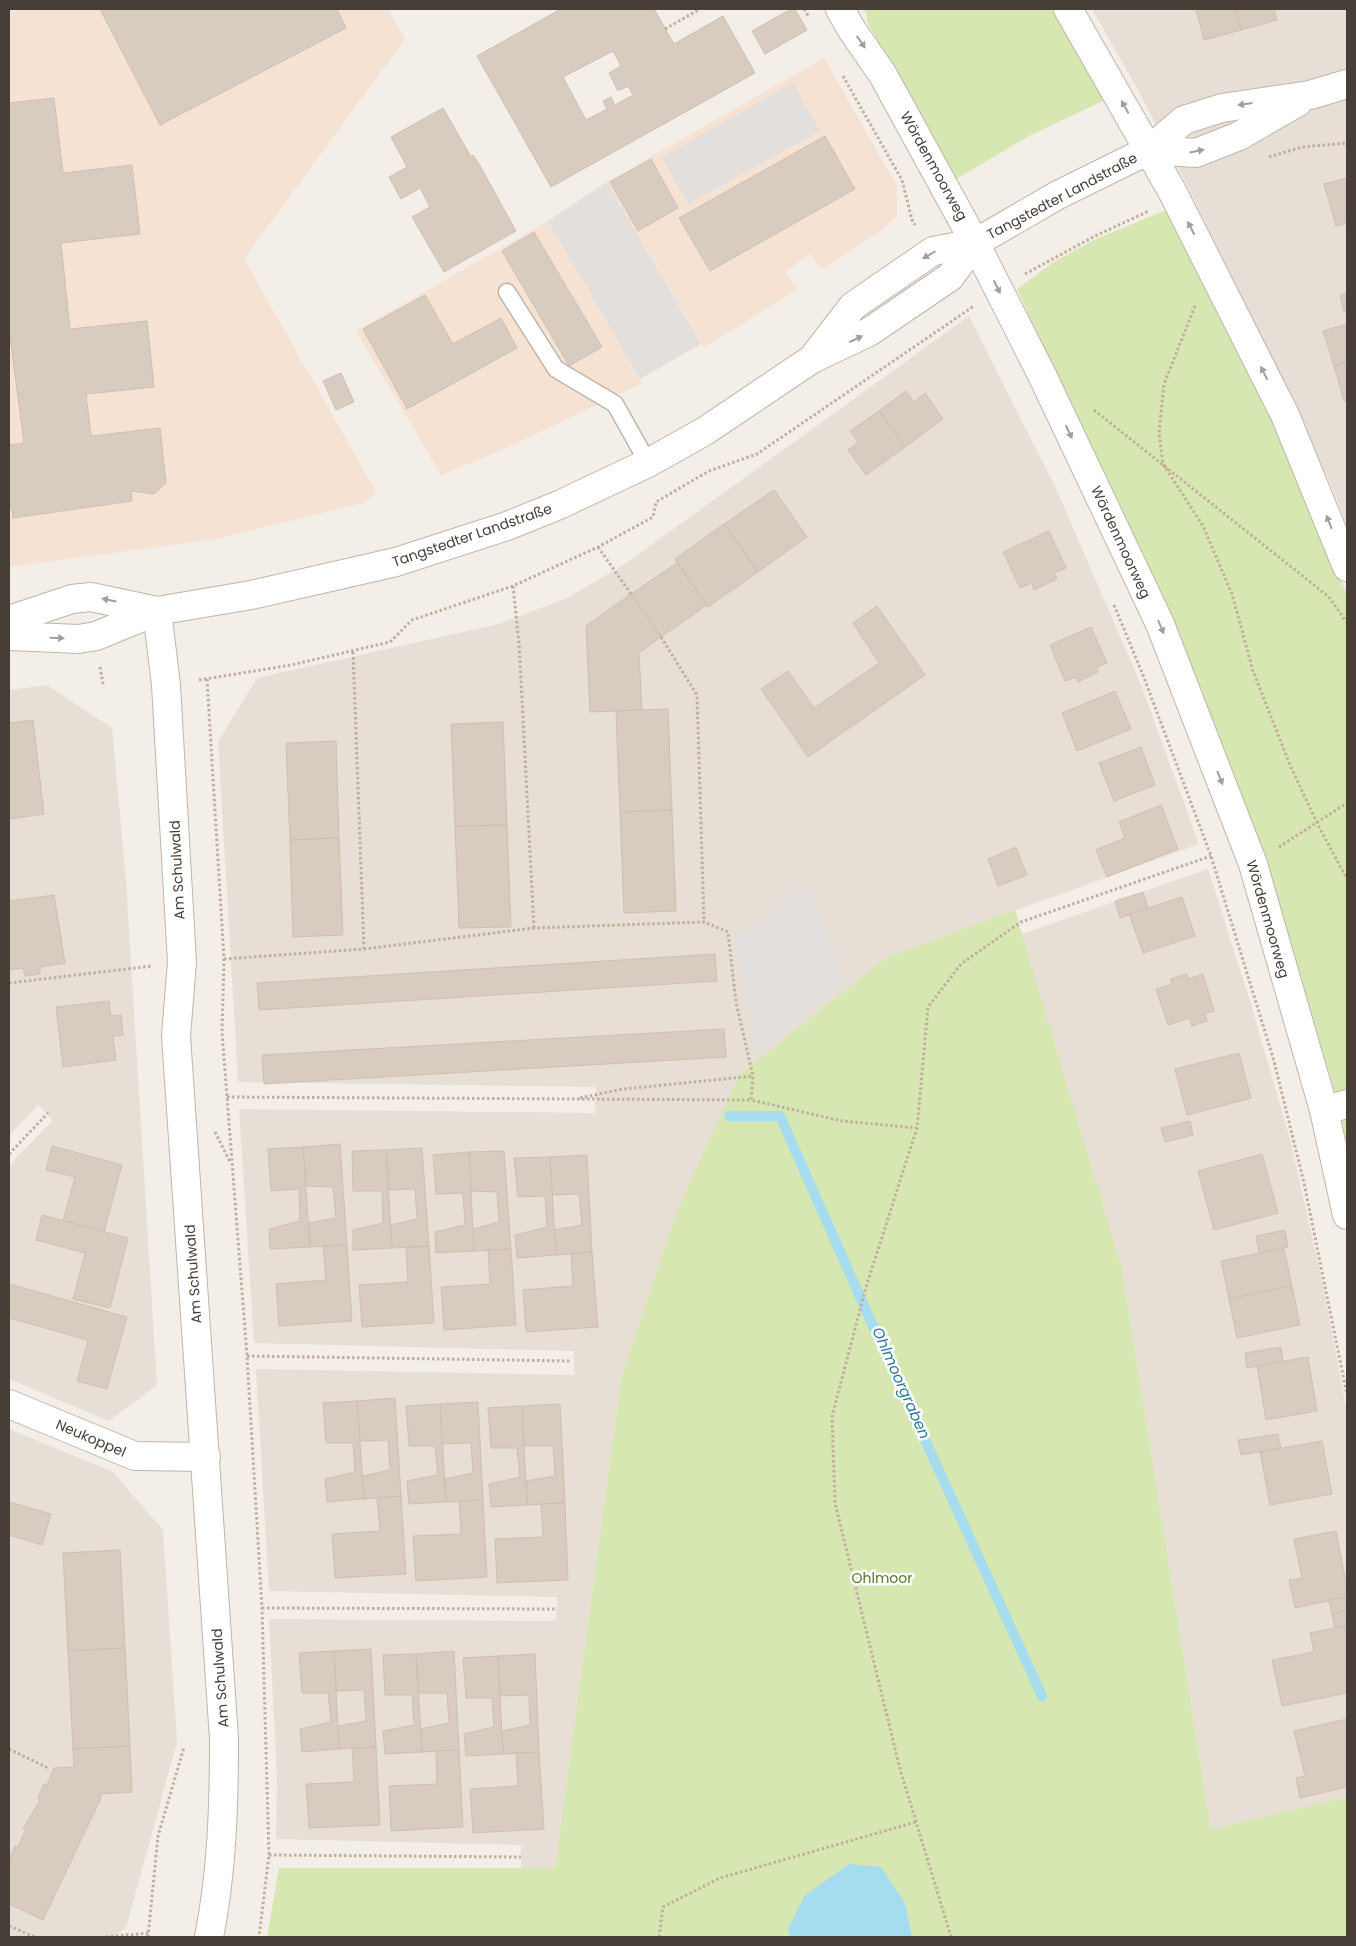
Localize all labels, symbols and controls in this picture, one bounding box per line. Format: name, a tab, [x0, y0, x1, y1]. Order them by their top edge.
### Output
one-way arrow	[855, 35, 866, 48]
one-way arrow	[1121, 100, 1129, 115]
one-way arrow	[1236, 101, 1252, 109]
street label: Wördenmoorweg	[896, 108, 972, 224]
one-way arrow	[1189, 146, 1205, 154]
street label: Tangstedter Landstraße	[983, 148, 1141, 244]
one-way arrow	[1187, 221, 1195, 235]
one-way arrow	[922, 250, 935, 259]
one-way arrow	[993, 280, 1001, 294]
one-way arrow	[849, 334, 863, 342]
one-way arrow	[1260, 366, 1268, 380]
one-way arrow	[1065, 425, 1073, 439]
street label: Wördenmoorweg	[1086, 482, 1156, 602]
street label: Tangstedter Landstraße	[389, 498, 555, 572]
one-way arrow	[1324, 515, 1332, 529]
one-way arrow	[101, 596, 117, 604]
one-way arrow	[1158, 619, 1165, 634]
one-way arrow	[50, 634, 66, 642]
one-way arrow	[1216, 771, 1224, 786]
street label: Am Schulwald	[164, 820, 190, 920]
street label: Wördenmoorweg	[1242, 858, 1294, 980]
street label: Am Schulwald	[180, 1224, 206, 1324]
water label: Ohlmoorgraben	[867, 1324, 936, 1442]
street label: Neukoppel	[53, 1414, 129, 1462]
park label: Ohlmoor	[852, 1568, 912, 1588]
street label: Am Schulwald	[207, 1628, 233, 1728]

